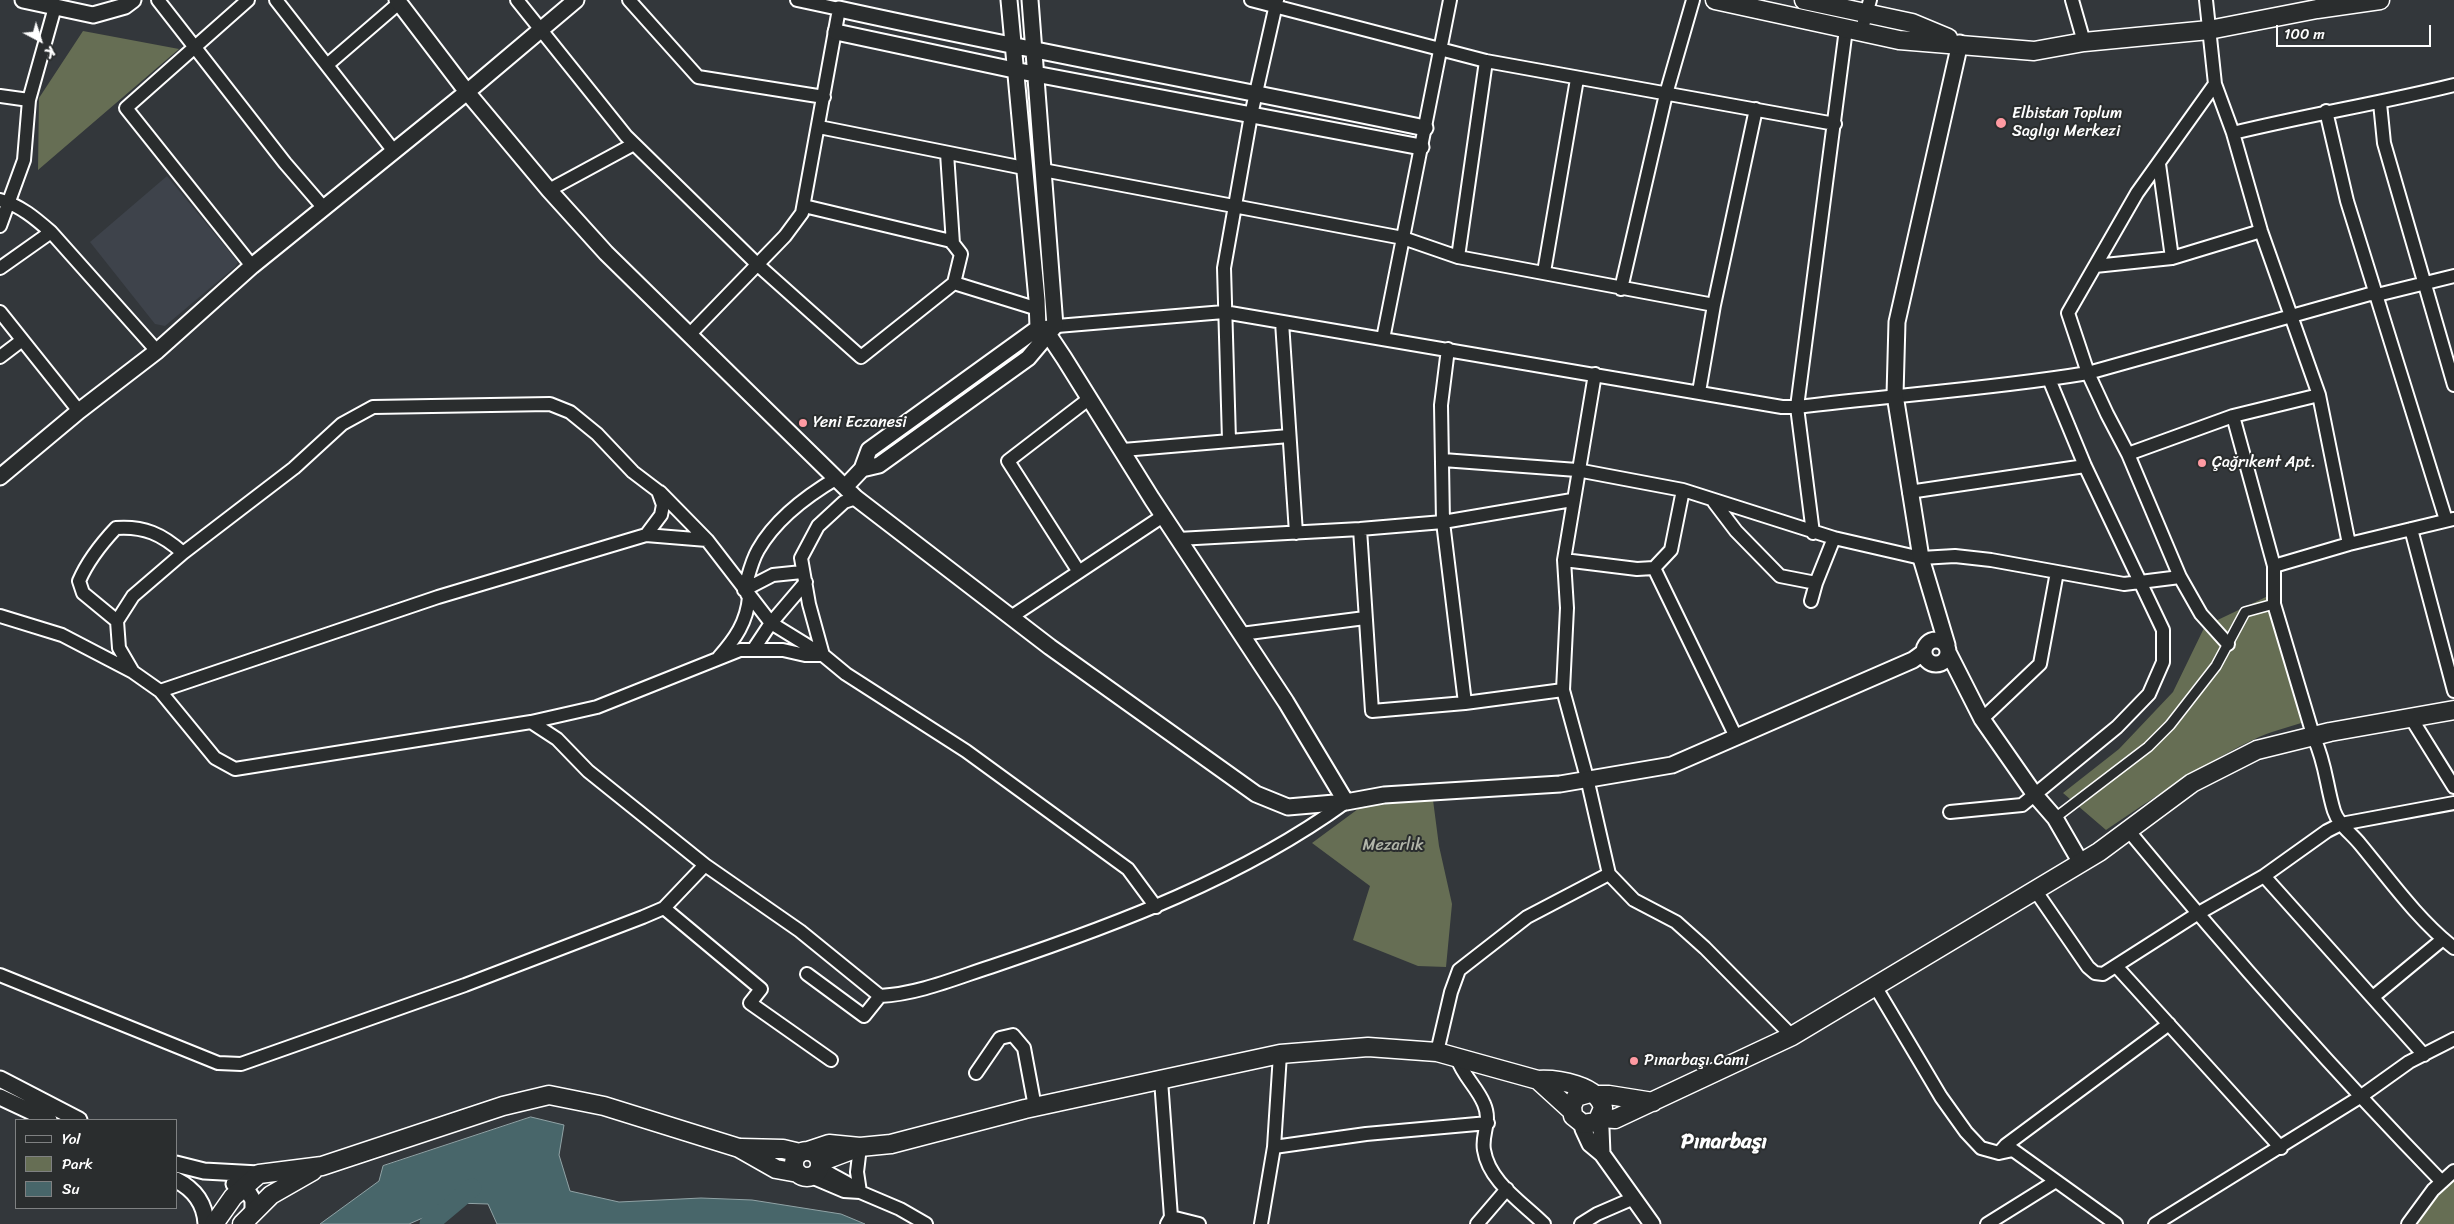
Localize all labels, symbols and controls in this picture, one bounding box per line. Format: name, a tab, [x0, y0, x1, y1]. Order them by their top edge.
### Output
north arrow	[15, 15, 65, 65]
scale bar	[2279, 15, 2434, 47]
text: 100 m	[2284, 21, 2325, 47]
text: K	[39, 40, 61, 64]
place label: Elbistan Toplum Saglıgı Merkezi	[2012, 104, 2122, 142]
marker: Elbistan Toplum Saglıgı Merkezi	[1994, 116, 2008, 130]
place label: Yeni Eczanesi	[813, 413, 907, 433]
marker: Yeni Eczanesi	[797, 417, 809, 429]
place label: Çağrıkent Apt.	[2212, 453, 2316, 473]
marker: Çağrıkent Apt.	[2196, 457, 2208, 469]
park label: Mezarlık	[1363, 836, 1423, 856]
place label: Pınarbaşı Cami	[1644, 1051, 1749, 1071]
marker: Pınarbaşı Cami	[1628, 1055, 1640, 1067]
legend	[15, 1119, 178, 1209]
text: Yol	[62, 1126, 81, 1152]
district label: Pınarbaşı	[1681, 1130, 1767, 1156]
text: Park	[62, 1151, 93, 1177]
text: Su	[62, 1176, 79, 1202]

